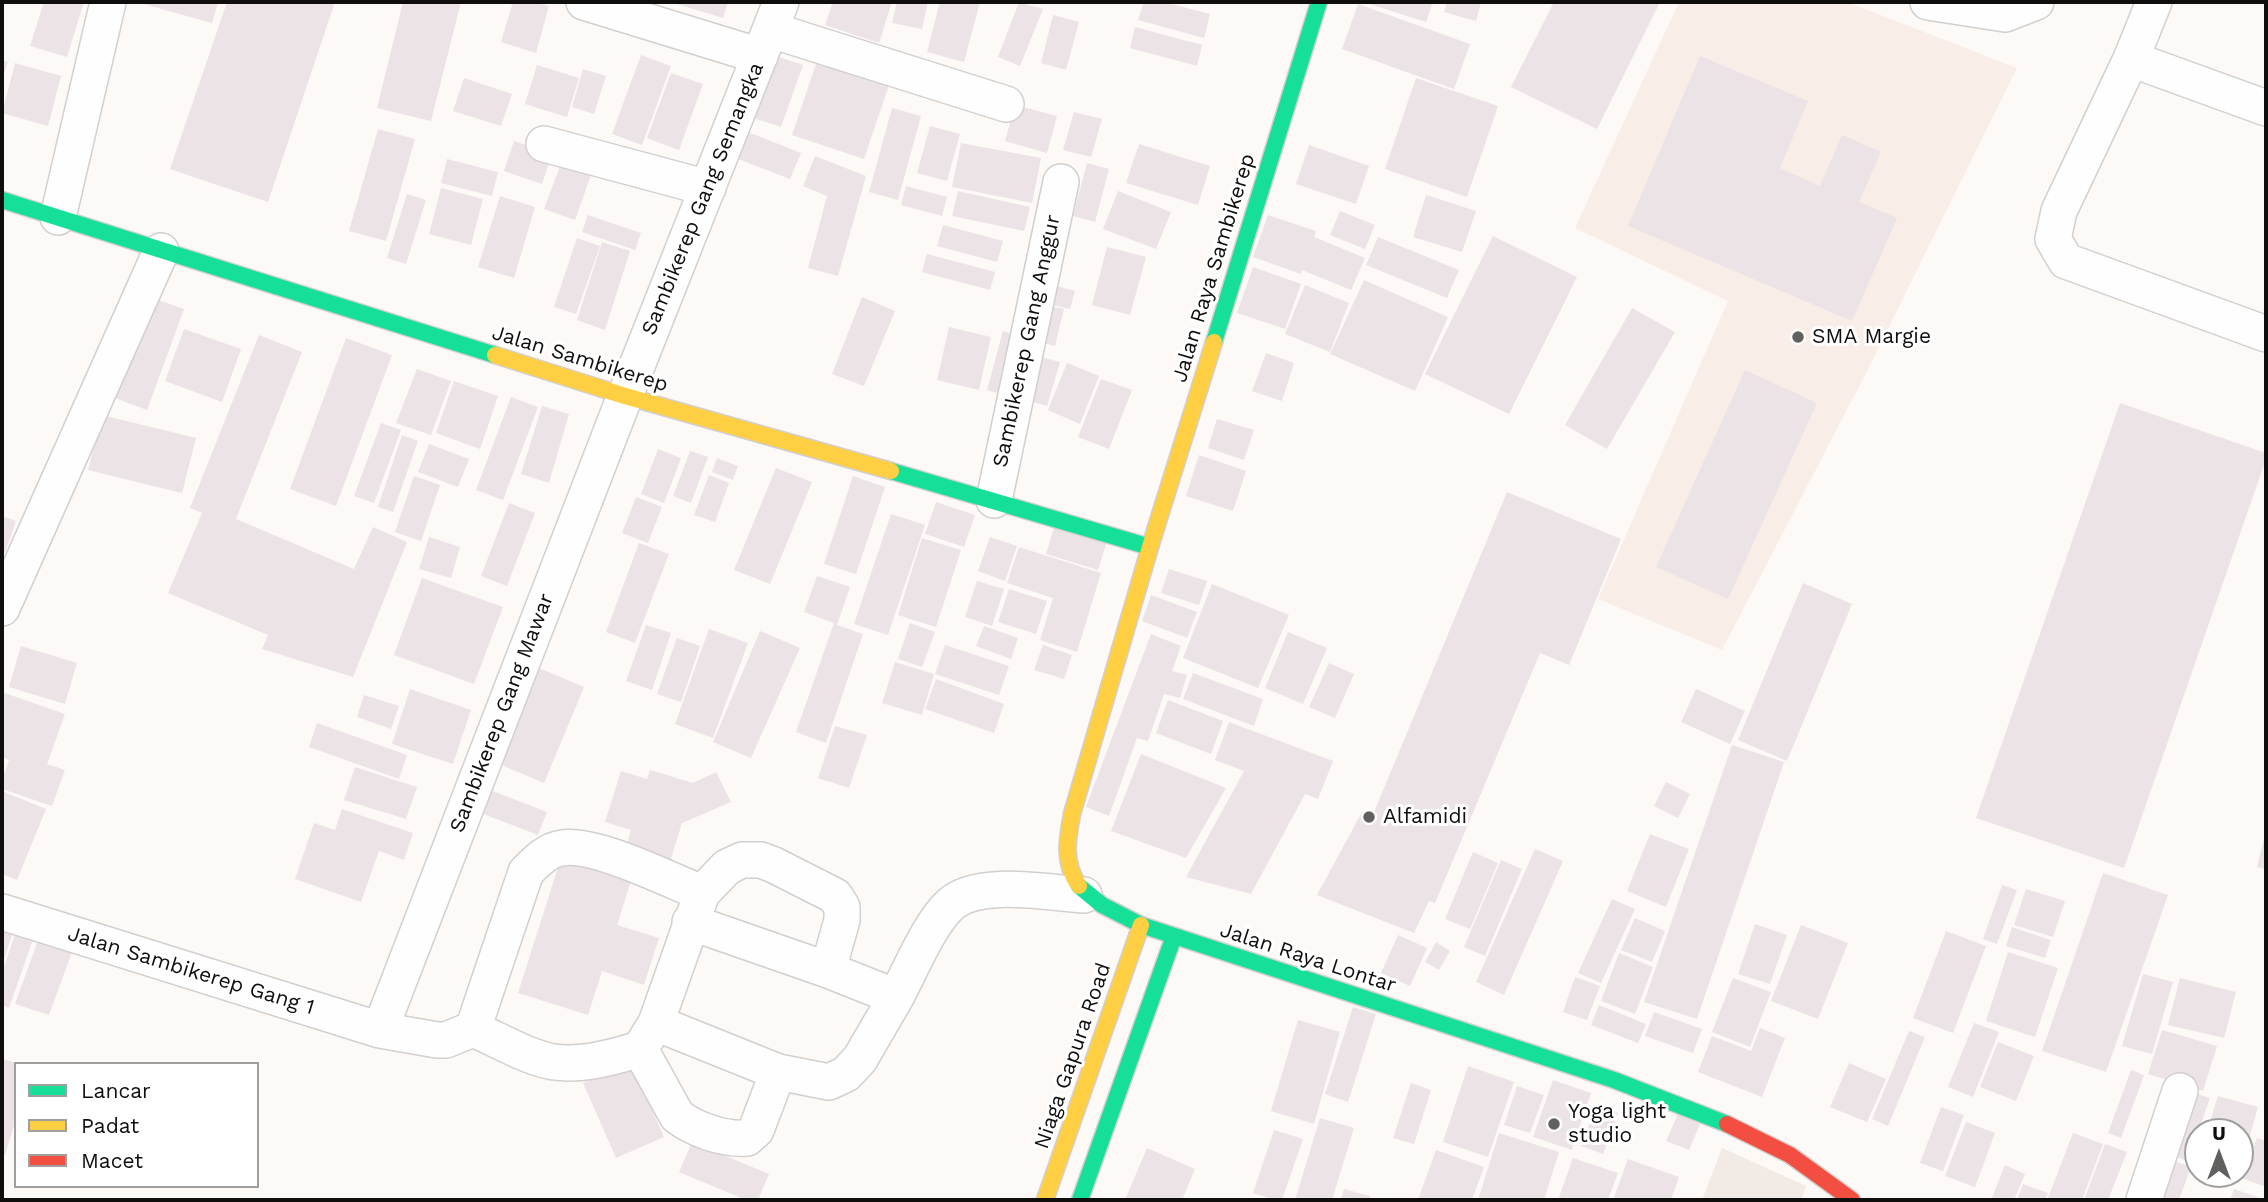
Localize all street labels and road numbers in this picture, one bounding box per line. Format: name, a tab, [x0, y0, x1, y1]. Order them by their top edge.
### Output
street label: Sambikerep Gang Semangka	[637, 59, 769, 339]
street label: Jalan Raya Sambikerep	[1167, 151, 1261, 385]
street label: Sambikerep Gang Anggur	[988, 213, 1066, 469]
street label: Jalan Sambikerep	[489, 320, 671, 398]
street label: Sambikerep Gang Mawar	[445, 590, 559, 836]
street label: Jalan Raya Lontar	[1217, 918, 1399, 998]
street label: Jalan Sambikerep Gang 1	[65, 921, 317, 1021]
street label: Niaga Gapura Road	[1029, 960, 1117, 1152]

